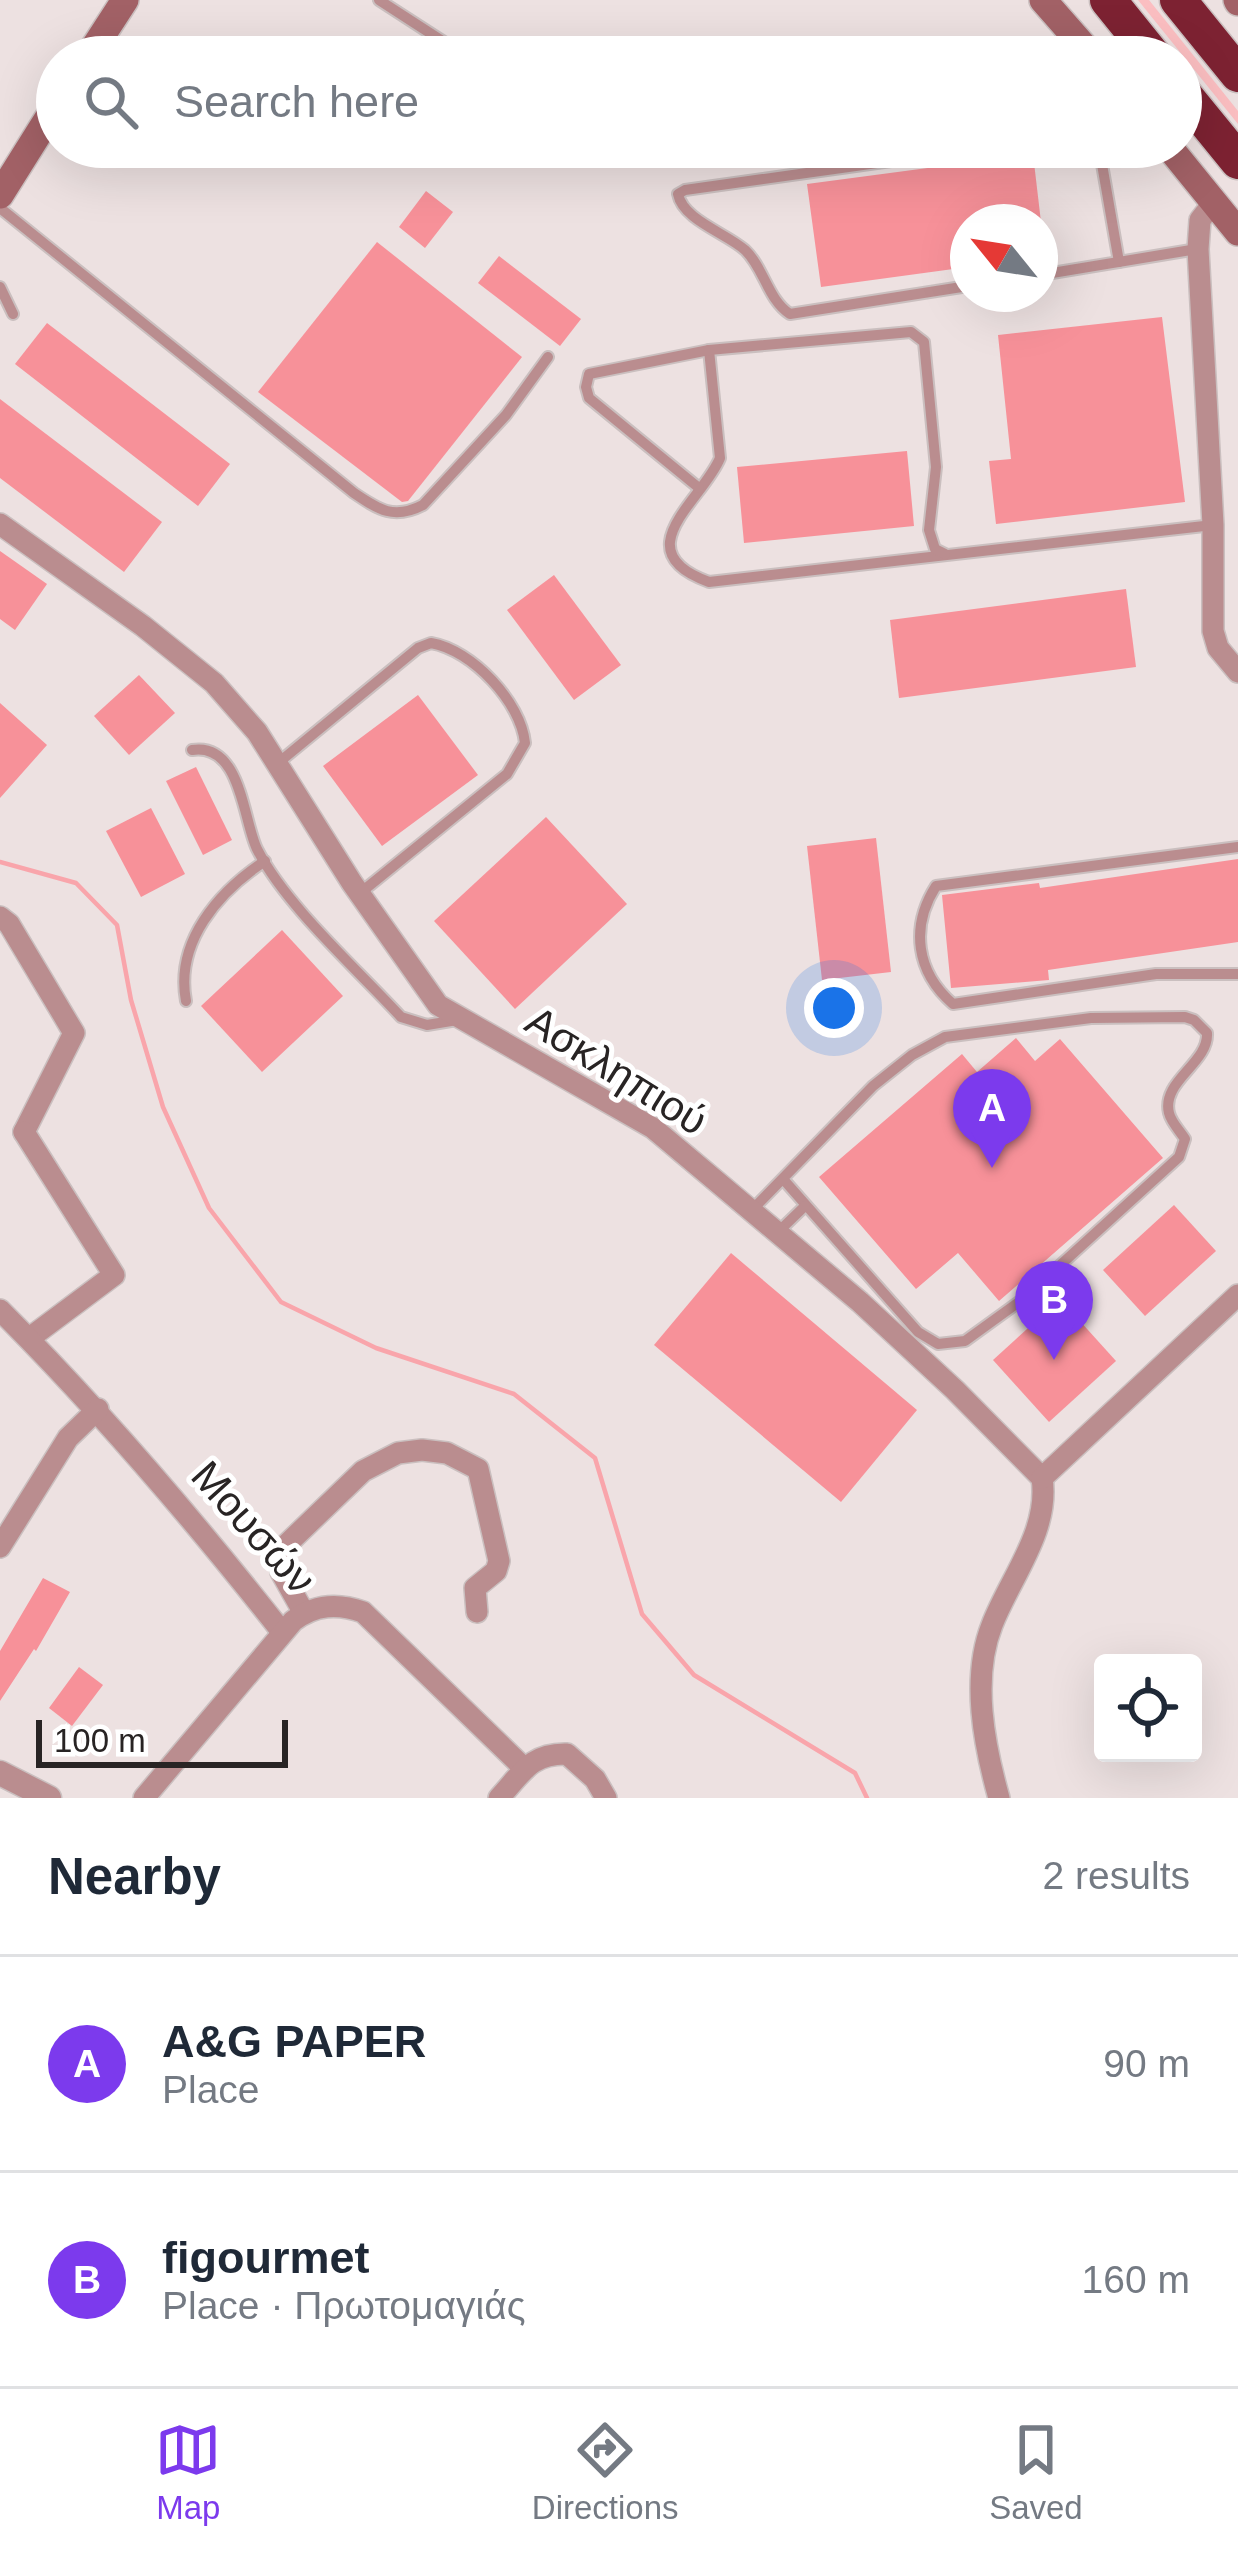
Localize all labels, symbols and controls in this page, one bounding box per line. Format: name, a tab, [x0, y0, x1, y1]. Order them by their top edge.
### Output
search box	[36, 36, 1202, 168]
icon: search	[78, 69, 144, 135]
text: Search here	[174, 76, 419, 127]
north arrow	[950, 204, 1058, 312]
your location	[804, 978, 864, 1038]
street label: Ασκληπιού	[518, 996, 716, 1144]
pin: A	[953, 1069, 1031, 1168]
pin: B	[1015, 1261, 1093, 1360]
street label: Μουσών	[182, 1452, 325, 1603]
map controls	[1094, 1654, 1202, 1762]
button: locate	[1094, 1654, 1202, 1762]
scale bar	[36, 1714, 288, 1767]
text: 100 m	[54, 1722, 146, 1759]
text: Nearby	[48, 1848, 221, 1905]
text: 2 results	[1043, 1854, 1190, 1897]
text: A&G PAPER	[162, 2016, 426, 2067]
text: A	[73, 2042, 101, 2085]
text: 90 m	[1103, 2042, 1190, 2085]
text: Place	[162, 2068, 260, 2111]
text: figourmet	[162, 2232, 370, 2283]
text: B	[73, 2258, 101, 2301]
text: 160 m	[1082, 2258, 1190, 2301]
text: Place · Πρωτομαγιάς	[162, 2284, 526, 2327]
tab: Map	[155, 2417, 221, 2527]
tab: Directions	[532, 2417, 679, 2527]
tab: Saved	[989, 2417, 1083, 2527]

